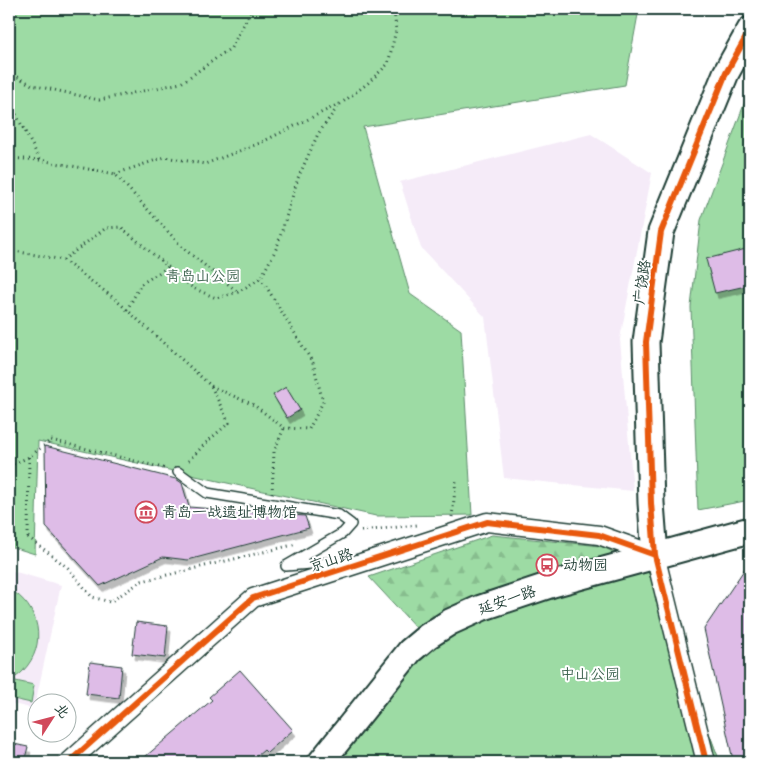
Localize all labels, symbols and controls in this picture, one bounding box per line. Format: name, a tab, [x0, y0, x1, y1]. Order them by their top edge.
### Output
street label: 广饶路	[632, 259, 656, 306]
park label: 青岛山公园	[165, 269, 241, 287]
museum icon: 青岛一战遗址博物馆	[134, 500, 158, 524]
place label: 青岛一战遗址博物馆	[162, 504, 297, 523]
street label: 京山路	[307, 546, 356, 577]
bus stop icon: 动物园	[535, 553, 559, 577]
place label: 动物园	[563, 557, 608, 576]
street label: 延安一路	[476, 584, 539, 620]
park label: 中山公园	[560, 667, 620, 685]
north arrow	[28, 694, 78, 744]
text: 北	[50, 701, 71, 722]

